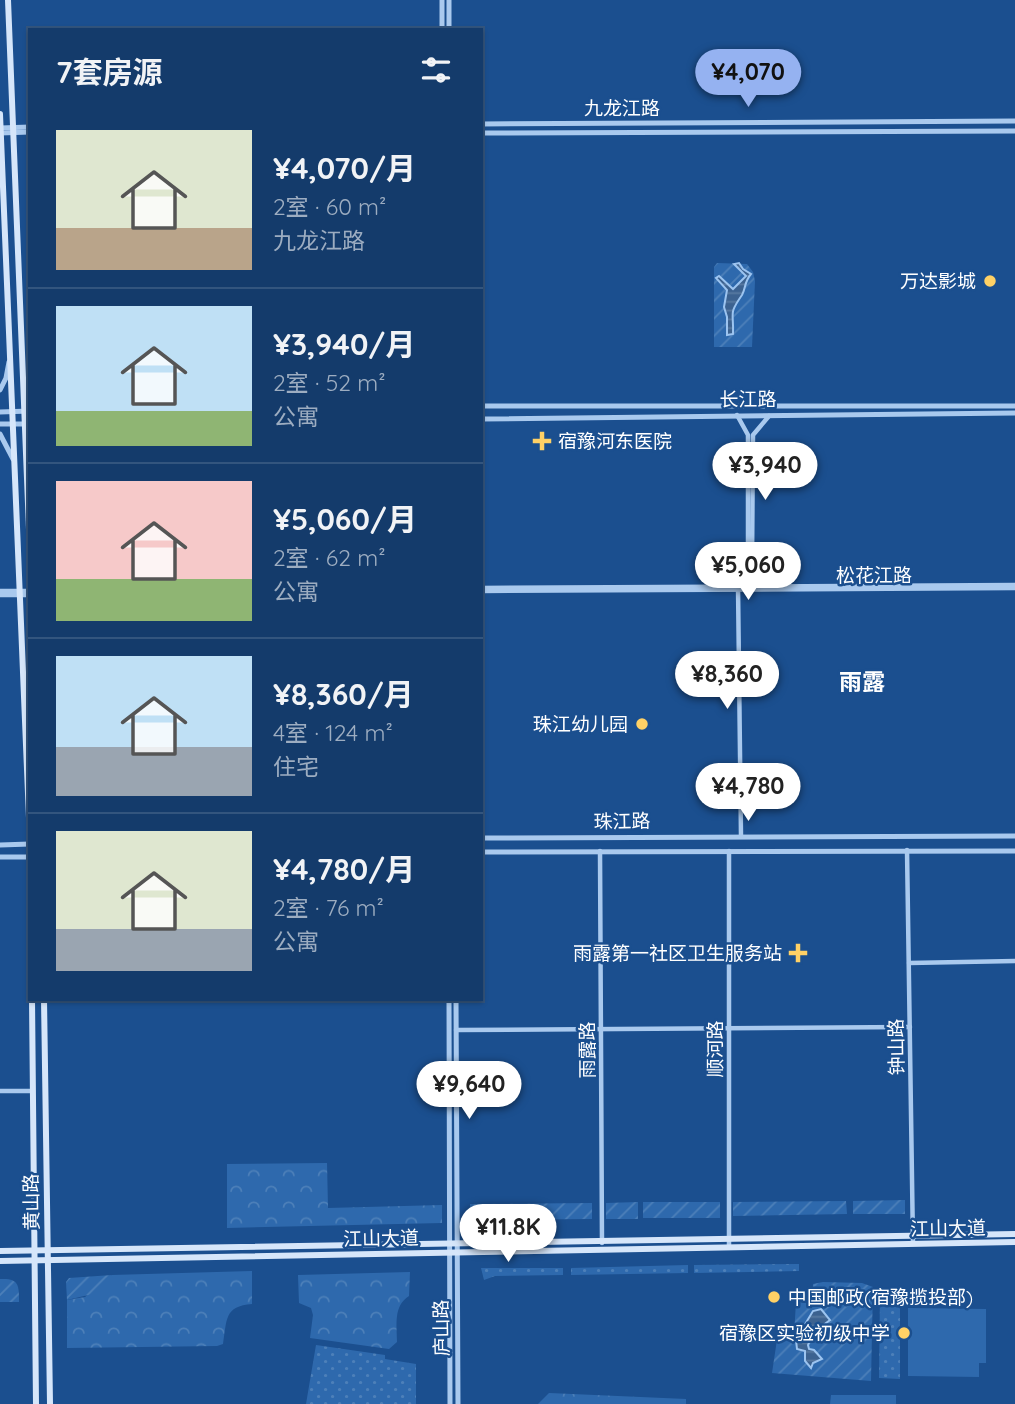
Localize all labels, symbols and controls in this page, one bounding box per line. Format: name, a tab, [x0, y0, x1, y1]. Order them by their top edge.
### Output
pin: ¥4,070	[691, 50, 805, 109]
icon: filters	[417, 51, 455, 89]
text: 7套房源	[56, 53, 162, 91]
text: ¥4,070	[711, 57, 785, 86]
street label: 九龙江路	[584, 96, 660, 120]
text: ¥4,070/月	[273, 149, 416, 187]
icon: home	[112, 158, 196, 242]
text: 2室 · 60 m²	[273, 192, 386, 221]
text: 九龙江路	[273, 226, 365, 255]
place label: 万达影城	[900, 269, 976, 293]
marker: 万达影城	[982, 273, 998, 289]
text: ¥3,940/月	[273, 325, 415, 363]
icon: home	[112, 334, 196, 418]
text: 2室 · 52 m²	[273, 368, 386, 397]
street label: 长江路	[719, 387, 777, 411]
text: 公寓	[273, 402, 319, 431]
place label: 宿豫河东医院	[558, 429, 672, 453]
marker: 宿豫河东医院	[532, 431, 552, 451]
pin: ¥3,940	[708, 442, 822, 502]
text: ¥3,940	[728, 450, 802, 479]
text: ¥5,060/月	[273, 500, 417, 538]
icon: home	[112, 509, 196, 593]
pin: ¥5,060	[691, 542, 805, 602]
text: 2室 · 62 m²	[273, 543, 385, 572]
text: ¥5,060	[711, 550, 785, 579]
street label: 松花江路	[836, 563, 912, 587]
text: 公寓	[273, 577, 319, 606]
pin: ¥8,360	[670, 652, 784, 711]
text: ¥8,360	[691, 659, 763, 688]
district label: 雨露	[839, 667, 885, 696]
text: ¥8,360/月	[273, 675, 414, 713]
icon: home	[112, 684, 196, 768]
place label: 珠江幼儿园	[533, 712, 628, 736]
marker: 珠江幼儿园	[634, 716, 650, 732]
text: 4室 · 124 m²	[273, 718, 393, 747]
text: 住宅	[273, 752, 319, 781]
pin: ¥4,780	[691, 764, 805, 823]
text: ¥4,780	[712, 771, 784, 800]
street label: 珠江路	[593, 809, 651, 833]
text: ¥4,780/月	[273, 850, 415, 888]
icon: home	[112, 859, 196, 943]
text: 2室 · 76 m²	[273, 893, 384, 922]
text: 公寓	[273, 927, 319, 956]
place label: 雨露第一社区卫生服务站	[573, 941, 782, 965]
marker: 雨露第一社区卫生服务站	[788, 943, 808, 963]
street label: 钟山路	[884, 1018, 908, 1076]
street label: 顺河路	[703, 1020, 727, 1078]
street label: 雨露路	[575, 1021, 599, 1079]
pin: ¥9,640	[412, 1062, 526, 1121]
text: ¥9,640	[432, 1069, 506, 1098]
street label: 黄山路	[19, 1173, 43, 1231]
pin: ¥11.8K	[451, 1204, 565, 1264]
text: ¥11.8K	[476, 1212, 541, 1241]
street label: 江山大道	[910, 1215, 986, 1241]
street label: 江山大道	[343, 1225, 419, 1251]
place label: 中国邮政(宿豫揽投部)	[788, 1285, 973, 1309]
marker: 中国邮政(宿豫揽投部)	[766, 1289, 782, 1305]
street label: 庐山路	[429, 1299, 453, 1357]
place label: 宿豫区实验初级中学	[719, 1321, 890, 1345]
marker: 宿豫区实验初级中学	[896, 1325, 912, 1341]

